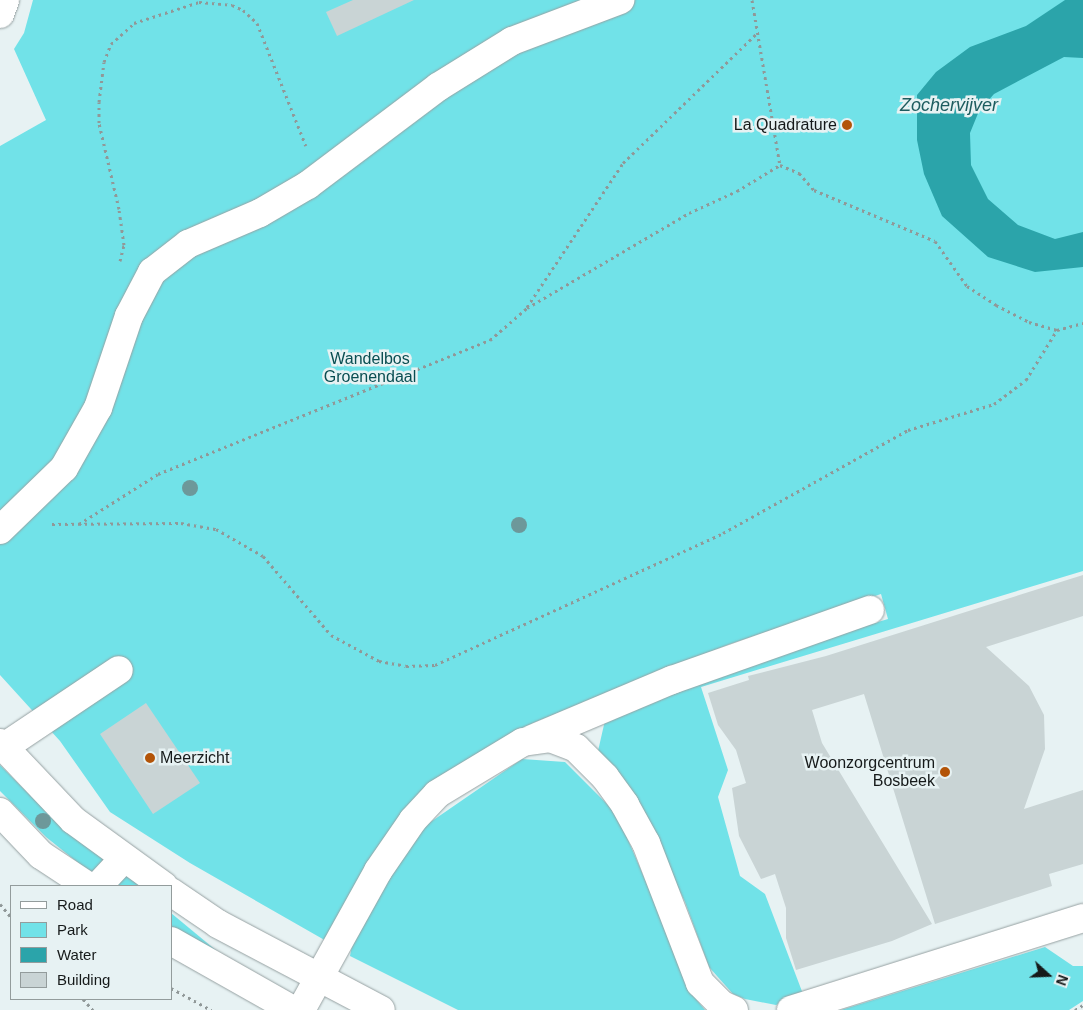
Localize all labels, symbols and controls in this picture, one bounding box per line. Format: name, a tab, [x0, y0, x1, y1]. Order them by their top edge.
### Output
water label: Zochervijver	[900, 94, 998, 116]
place label: La Quadrature	[734, 115, 837, 135]
marker: La Quadrature	[841, 119, 853, 131]
park label: Wandelbos Groenendaal	[324, 349, 416, 387]
place label: Meerzicht	[160, 748, 229, 768]
marker: Meerzicht	[144, 752, 156, 764]
place label: Woonzorgcentrum Bosbeek	[805, 753, 935, 791]
marker: Woonzorgcentrum Bosbeek	[939, 766, 951, 778]
legend	[10, 885, 172, 1000]
text: Road	[57, 896, 93, 913]
text: Park	[57, 921, 88, 938]
text: Water	[57, 946, 96, 963]
north arrow	[1023, 950, 1073, 1000]
text: Building	[57, 971, 110, 988]
text: N	[1053, 973, 1071, 988]

